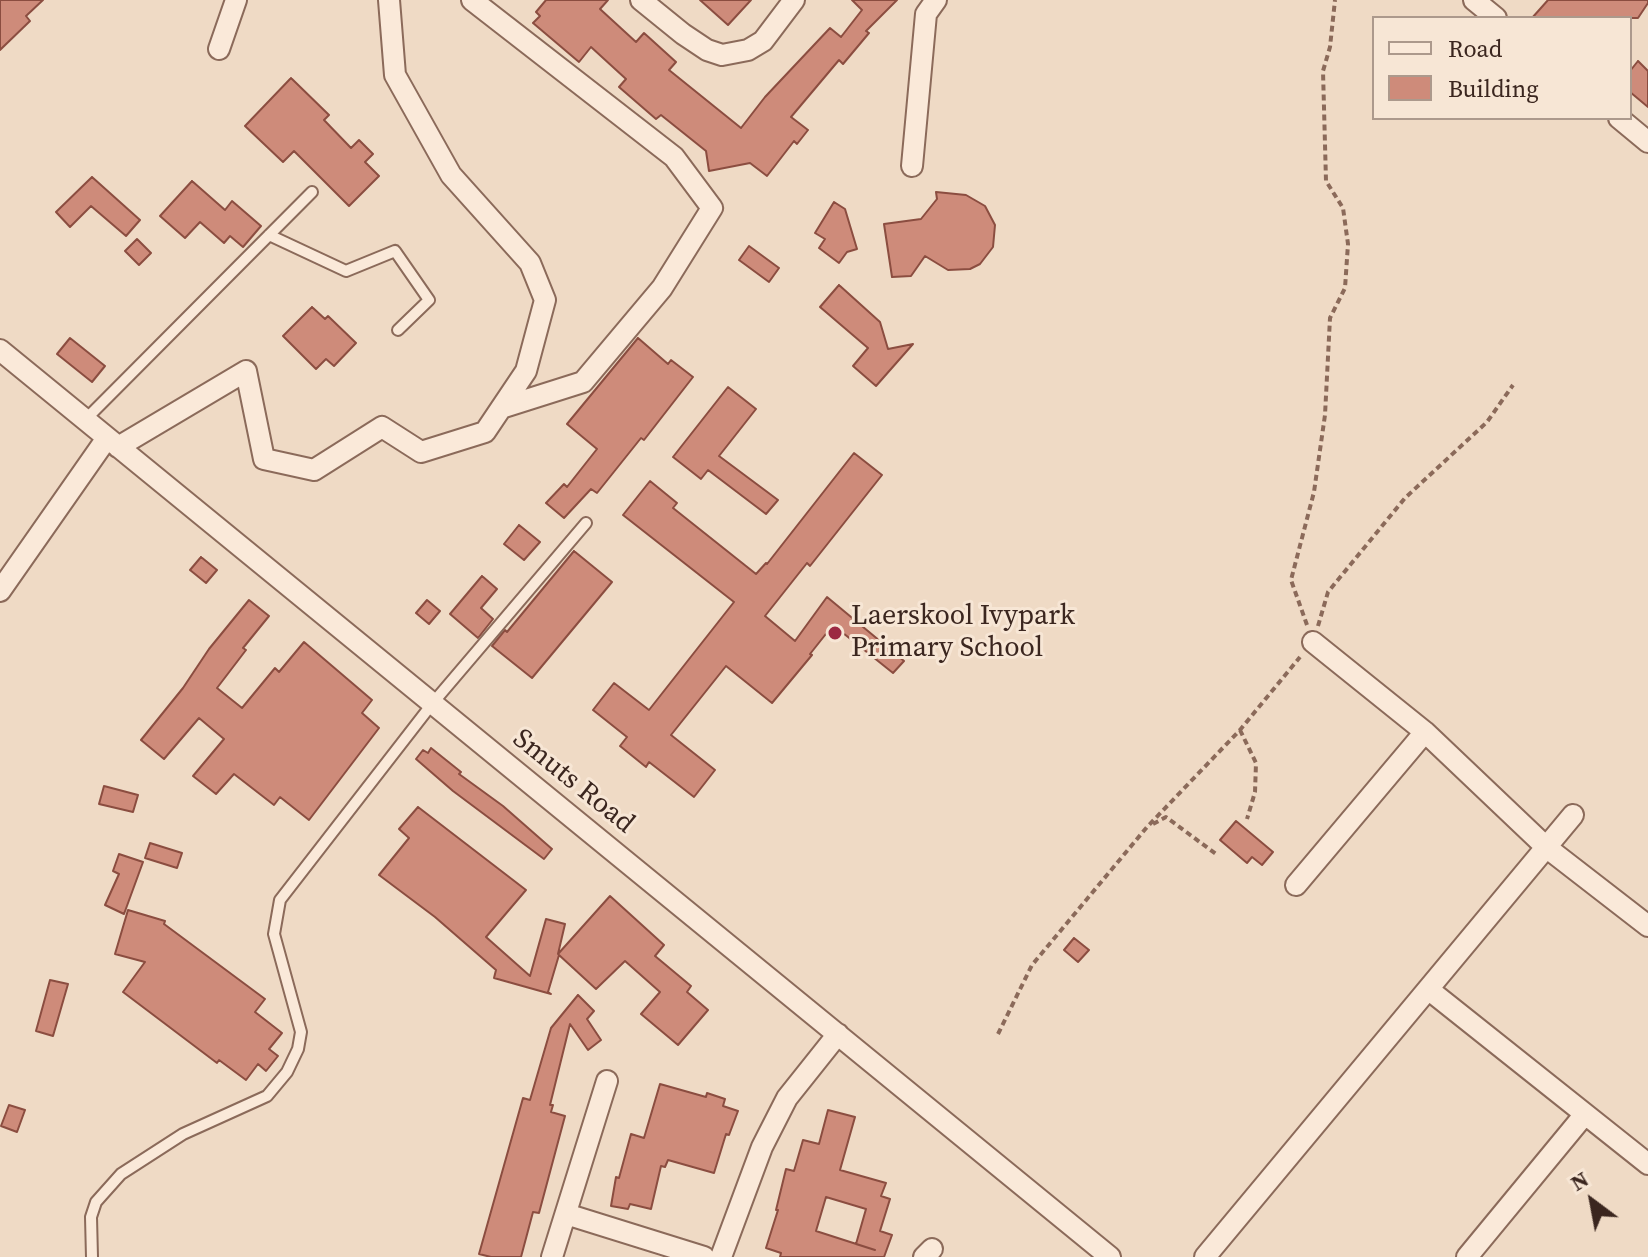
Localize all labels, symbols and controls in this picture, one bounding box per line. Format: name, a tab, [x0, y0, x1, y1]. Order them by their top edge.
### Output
legend	[1372, 16, 1632, 120]
text: Road	[1448, 32, 1502, 65]
text: Building	[1448, 72, 1539, 105]
place label: Laerskool Ivypark Primary School	[851, 600, 1075, 666]
marker: Laerskool Ivypark Primary School	[826, 624, 844, 642]
street label: Smuts Road	[505, 723, 641, 841]
north arrow	[1552, 1161, 1632, 1241]
text: N	[1565, 1164, 1594, 1198]

